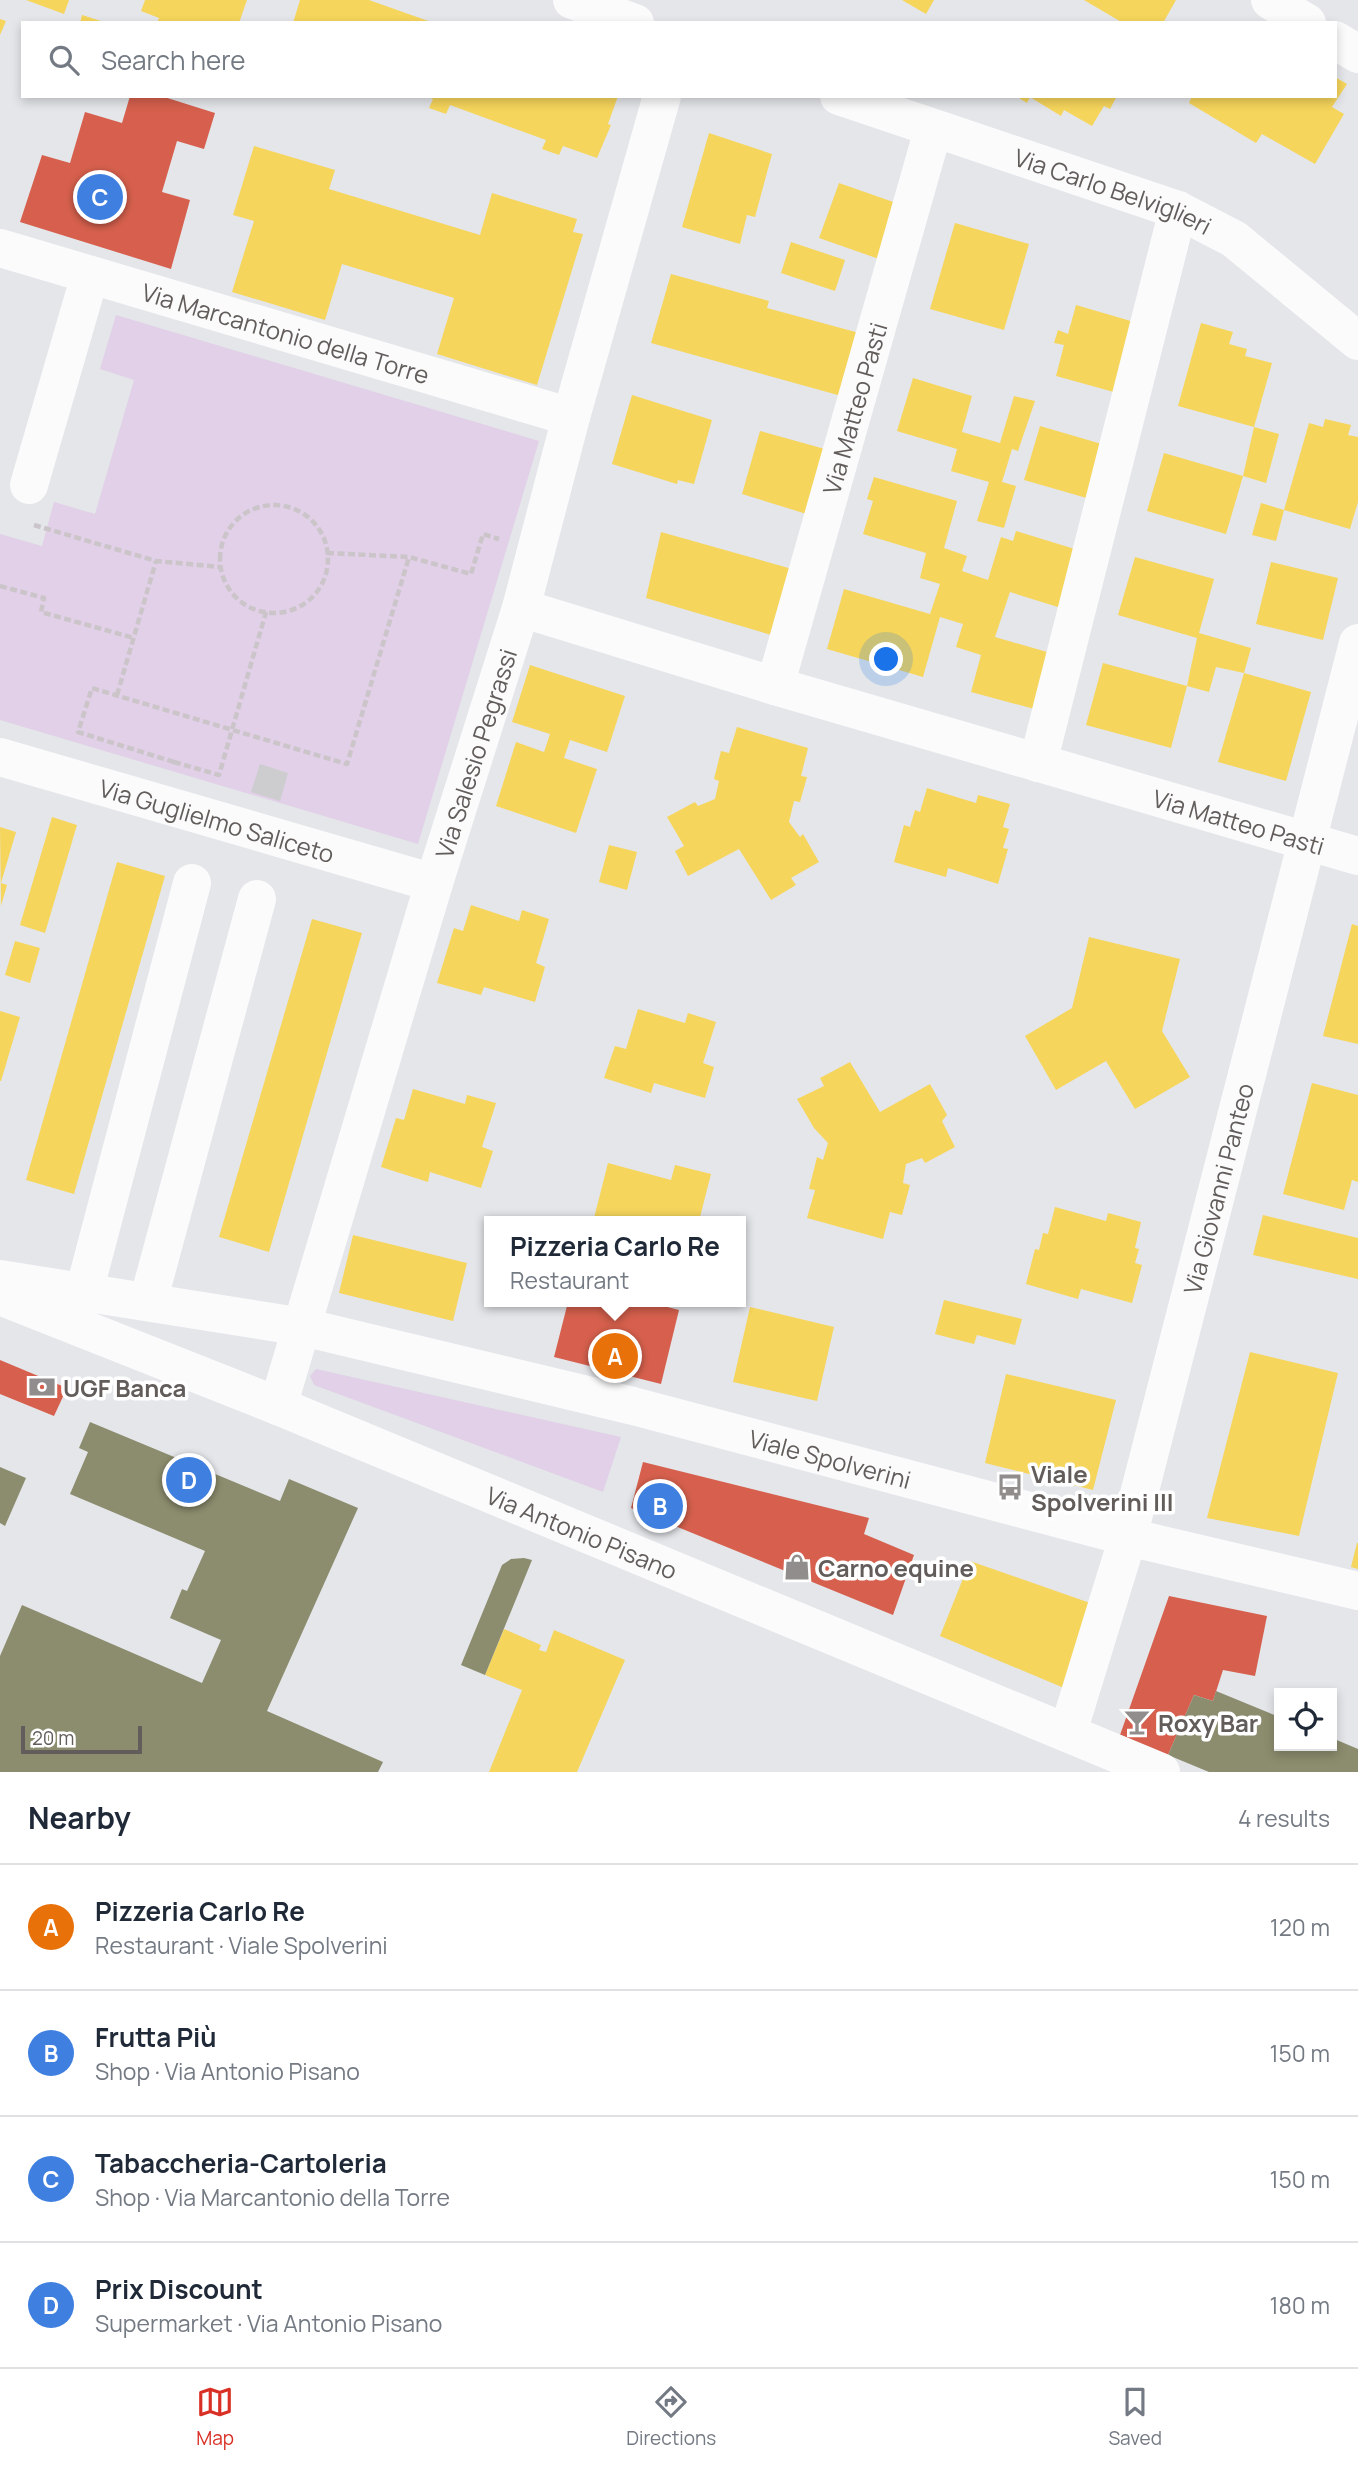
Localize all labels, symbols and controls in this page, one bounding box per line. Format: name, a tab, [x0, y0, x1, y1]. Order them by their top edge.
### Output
search box	[21, 21, 1337, 98]
icon: search	[45, 41, 83, 79]
text: Search here	[101, 42, 246, 78]
street label: Via Carlo Belviglieri	[1010, 140, 1218, 241]
pin: C	[77, 171, 123, 223]
street label: Via Marcantonio della Torre	[138, 274, 433, 391]
street label: Via Matteo Pasti	[814, 318, 894, 498]
your location	[869, 642, 903, 676]
street label: Via Salesio Pegrassi	[427, 644, 524, 862]
street label: Via Guglielmo Saliceto	[96, 770, 338, 870]
street label: Via Matteo Pasti	[1149, 781, 1329, 862]
street label: Via Giovanni Panteo	[1175, 1079, 1261, 1297]
popup	[484, 1216, 746, 1307]
text: Pizzeria Carlo Re	[510, 1228, 720, 1264]
text: Restaurant	[510, 1264, 629, 1296]
pin: A	[592, 1330, 638, 1382]
place label: UGF Banca	[63, 1371, 186, 1404]
bank icon: UGF Banca	[27, 1372, 57, 1402]
street label: Viale Spolverini	[746, 1421, 915, 1495]
pin: D	[166, 1454, 212, 1506]
place label: Viale Spolverini III	[1031, 1457, 1173, 1518]
bus stop icon: Viale Spolverini III	[995, 1472, 1025, 1502]
street label: Via Antonio Pisano	[481, 1478, 682, 1586]
pin: B	[637, 1480, 683, 1532]
place label: Carno equine	[818, 1551, 974, 1584]
shop icon: Carno equine	[782, 1552, 812, 1582]
map controls	[1274, 1688, 1337, 1751]
button: locate	[1274, 1688, 1337, 1751]
place label: Roxy Bar	[1158, 1706, 1258, 1739]
bar icon: Roxy Bar	[1122, 1707, 1152, 1737]
scale bar	[21, 1723, 142, 1755]
text: 20 m	[32, 1725, 74, 1751]
text: Nearby	[28, 1797, 131, 1838]
text: 4 results	[1238, 1802, 1330, 1834]
text: Pizzeria Carlo Re	[95, 1893, 305, 1929]
text: A	[43, 1911, 59, 1943]
text: 120 m	[1270, 1911, 1330, 1943]
text: Restaurant · Viale Spolverini	[95, 1929, 388, 1961]
text: Frutta Più	[95, 2019, 217, 2055]
text: B	[44, 2037, 58, 2069]
text: 150 m	[1270, 2037, 1330, 2069]
text: Shop · Via Antonio Pisano	[95, 2055, 360, 2087]
text: Tabaccheria-Cartoleria	[95, 2145, 387, 2181]
text: C	[43, 2163, 60, 2195]
text: 150 m	[1270, 2163, 1330, 2195]
text: Shop · Via Marcantonio della Torre	[95, 2181, 450, 2213]
text: Prix Discount	[95, 2271, 263, 2307]
text: D	[43, 2289, 59, 2321]
text: 180 m	[1270, 2289, 1330, 2321]
text: Supermarket · Via Antonio Pisano	[95, 2307, 442, 2339]
tab: Map	[196, 2383, 234, 2451]
tab: Directions	[626, 2383, 716, 2451]
tab: Saved	[1108, 2383, 1162, 2451]

